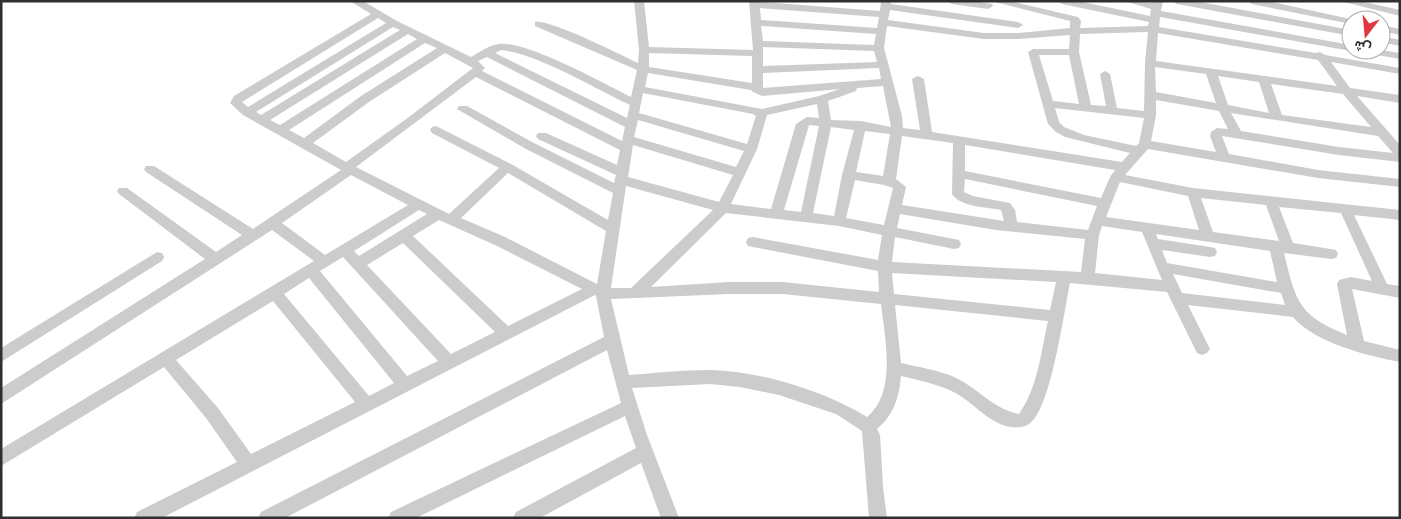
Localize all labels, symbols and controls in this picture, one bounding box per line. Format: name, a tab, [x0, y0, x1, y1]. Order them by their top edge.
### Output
north arrow	[1341, 10, 1391, 60]
text: ش	[1351, 36, 1373, 59]

